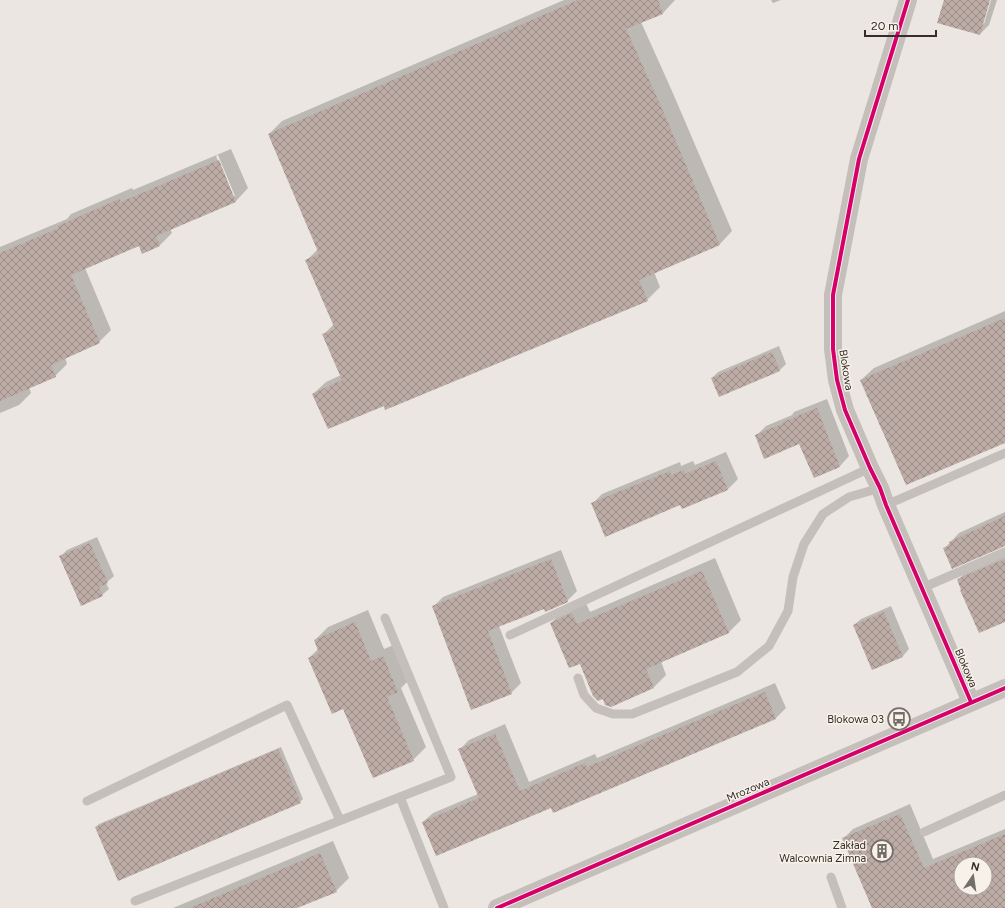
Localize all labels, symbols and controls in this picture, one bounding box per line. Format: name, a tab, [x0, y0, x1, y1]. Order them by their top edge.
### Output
scale bar	[865, 12, 936, 38]
text: 20 m	[871, 19, 899, 33]
street label: Blokowa	[836, 349, 856, 391]
street label: Blokowa	[952, 647, 980, 689]
bus stop icon: Blokowa 03	[886, 706, 912, 732]
place label: Blokowa 03	[827, 713, 884, 726]
street label: Mrozowa	[725, 775, 771, 805]
building icon: Zakład Walcownia Zimna	[869, 838, 895, 864]
place label: Zakład Walcownia Zimna	[779, 839, 866, 865]
north arrow	[953, 856, 993, 896]
text: N	[970, 859, 981, 874]

